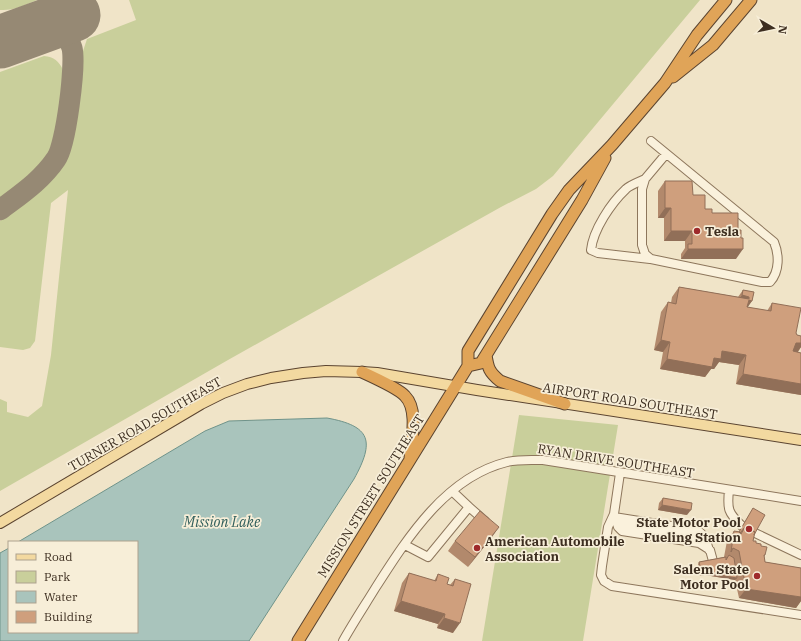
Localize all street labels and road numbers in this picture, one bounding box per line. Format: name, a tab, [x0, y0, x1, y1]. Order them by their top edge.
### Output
street label: TURNER ROAD SOUTHEAST	[65, 373, 225, 475]
street label: AIRPORT ROAD SOUTHEAST	[541, 379, 719, 423]
street label: MISSION STREET SOUTHEAST	[314, 411, 429, 581]
street label: RYAN DRIVE SOUTHEAST	[536, 440, 696, 482]

